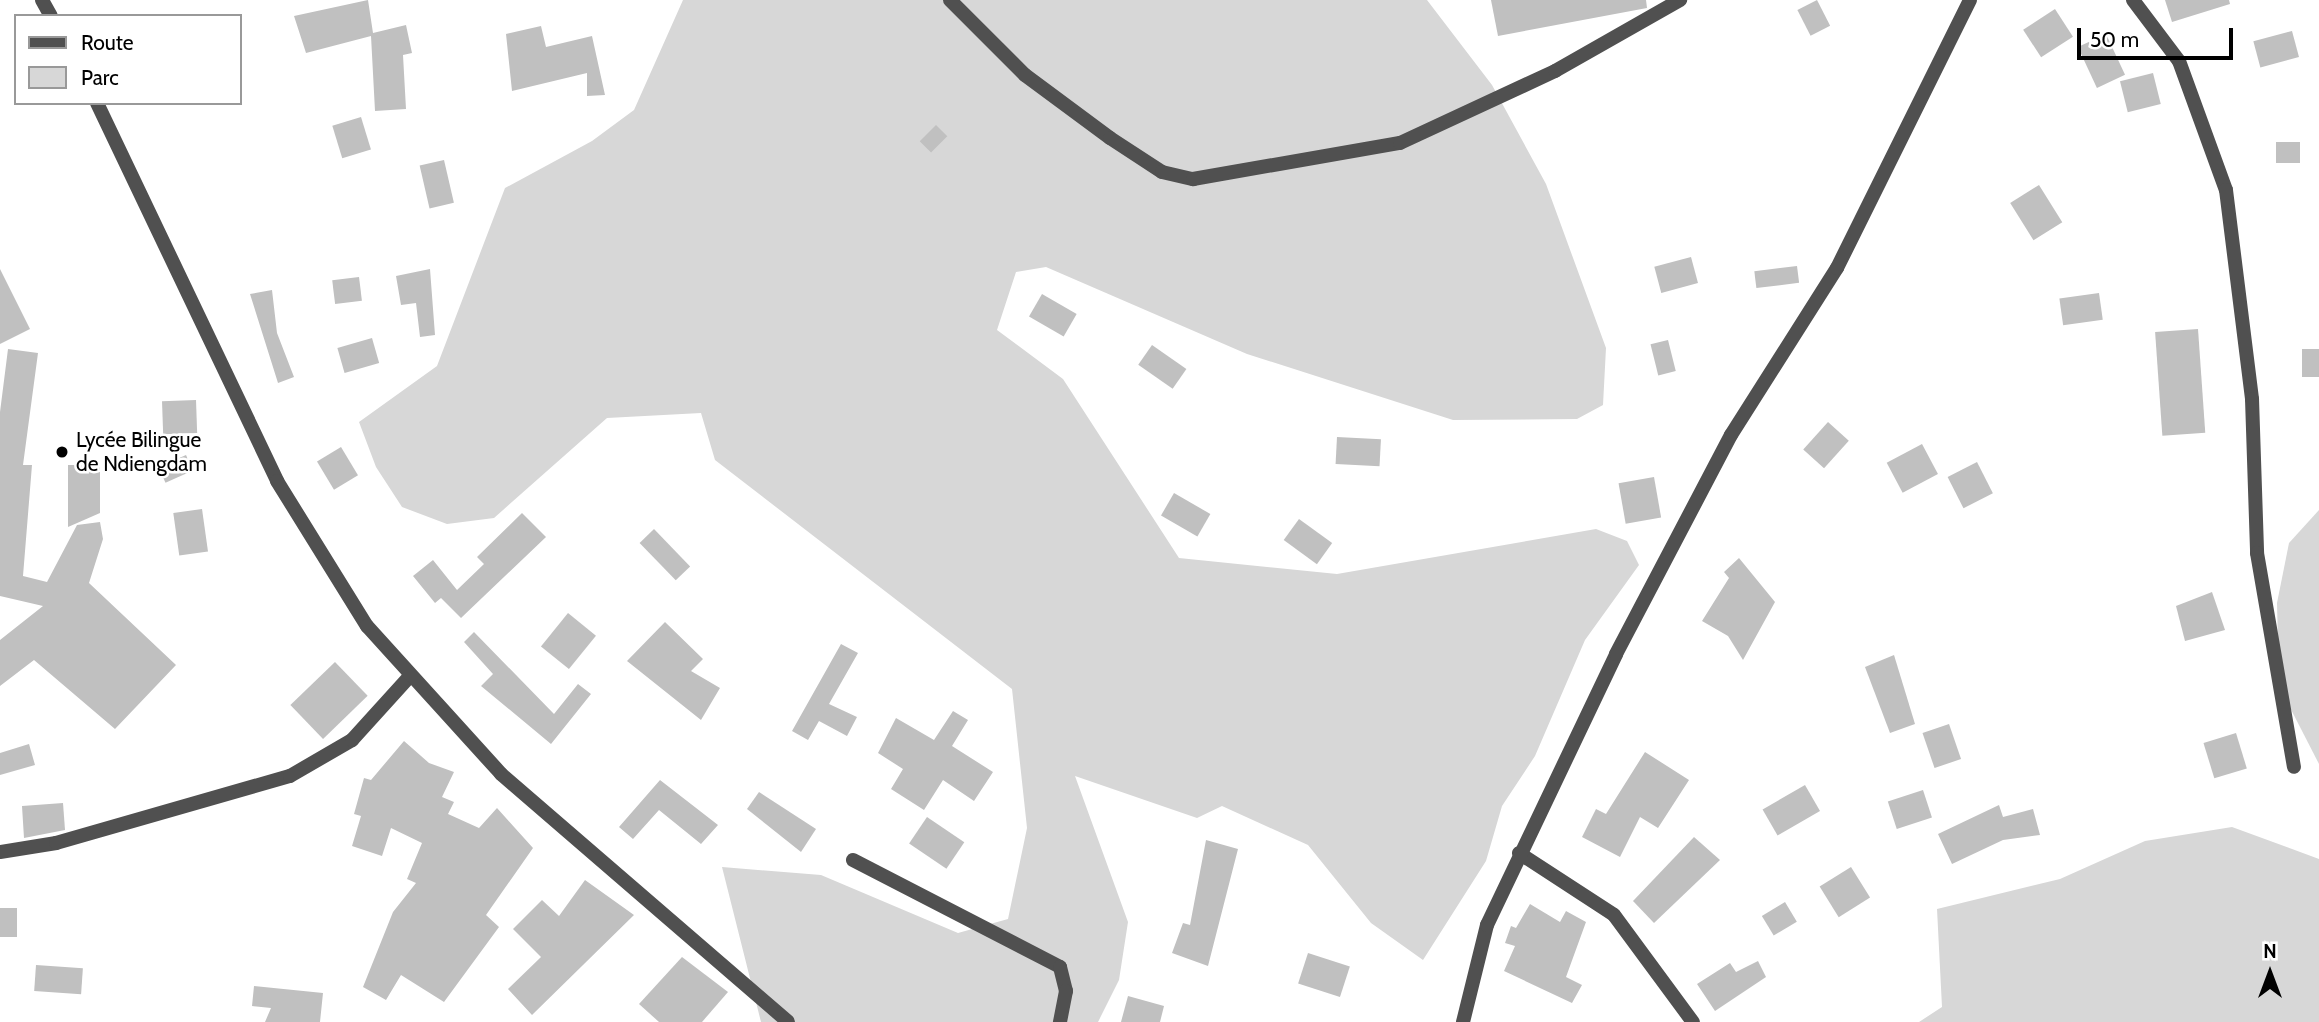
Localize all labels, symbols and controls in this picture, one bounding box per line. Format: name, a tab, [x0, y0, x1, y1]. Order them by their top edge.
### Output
legend	[14, 14, 242, 105]
scale bar	[2081, 14, 2237, 58]
text: 50 m	[2090, 27, 2139, 52]
text: Route	[81, 30, 134, 55]
text: Parc	[81, 65, 119, 90]
place label: Lycée Bilingue de Ndiengdam	[76, 427, 207, 477]
marker: Lycée Bilingue de Ndiengdam	[54, 444, 70, 460]
north arrow	[2235, 938, 2305, 1008]
text: N	[2263, 940, 2277, 963]

